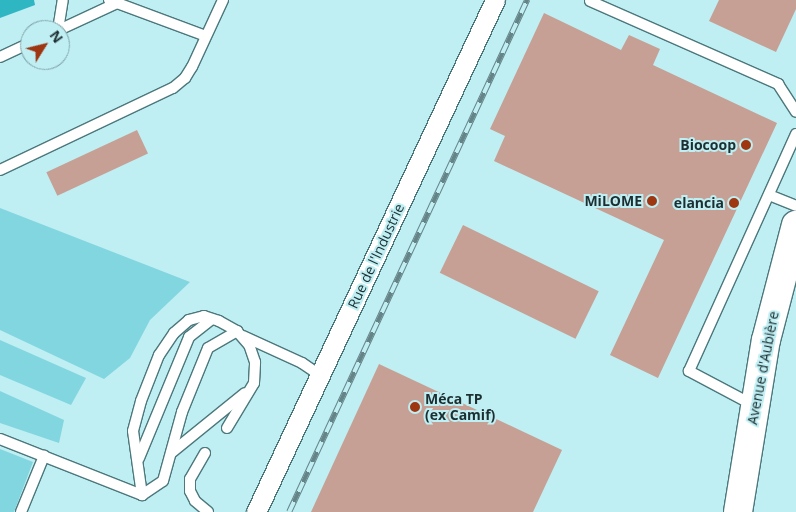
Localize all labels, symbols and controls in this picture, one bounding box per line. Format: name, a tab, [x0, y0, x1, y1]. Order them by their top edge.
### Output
north arrow	[20, 20, 70, 70]
text: N	[46, 26, 68, 47]
place label: Biocoop	[680, 137, 736, 153]
marker: Biocoop	[740, 139, 752, 151]
place label: MiLOME	[584, 193, 642, 209]
marker: MiLOME	[646, 195, 658, 207]
place label: elancia	[674, 195, 724, 211]
marker: elancia	[728, 197, 740, 209]
street label: Rue de l'Industrie	[344, 201, 408, 311]
street label: Avenue d'Aubière	[744, 310, 782, 426]
place label: Méca TP (ex Camif)	[425, 391, 495, 424]
marker: Méca TP (ex Camif)	[409, 401, 421, 413]

